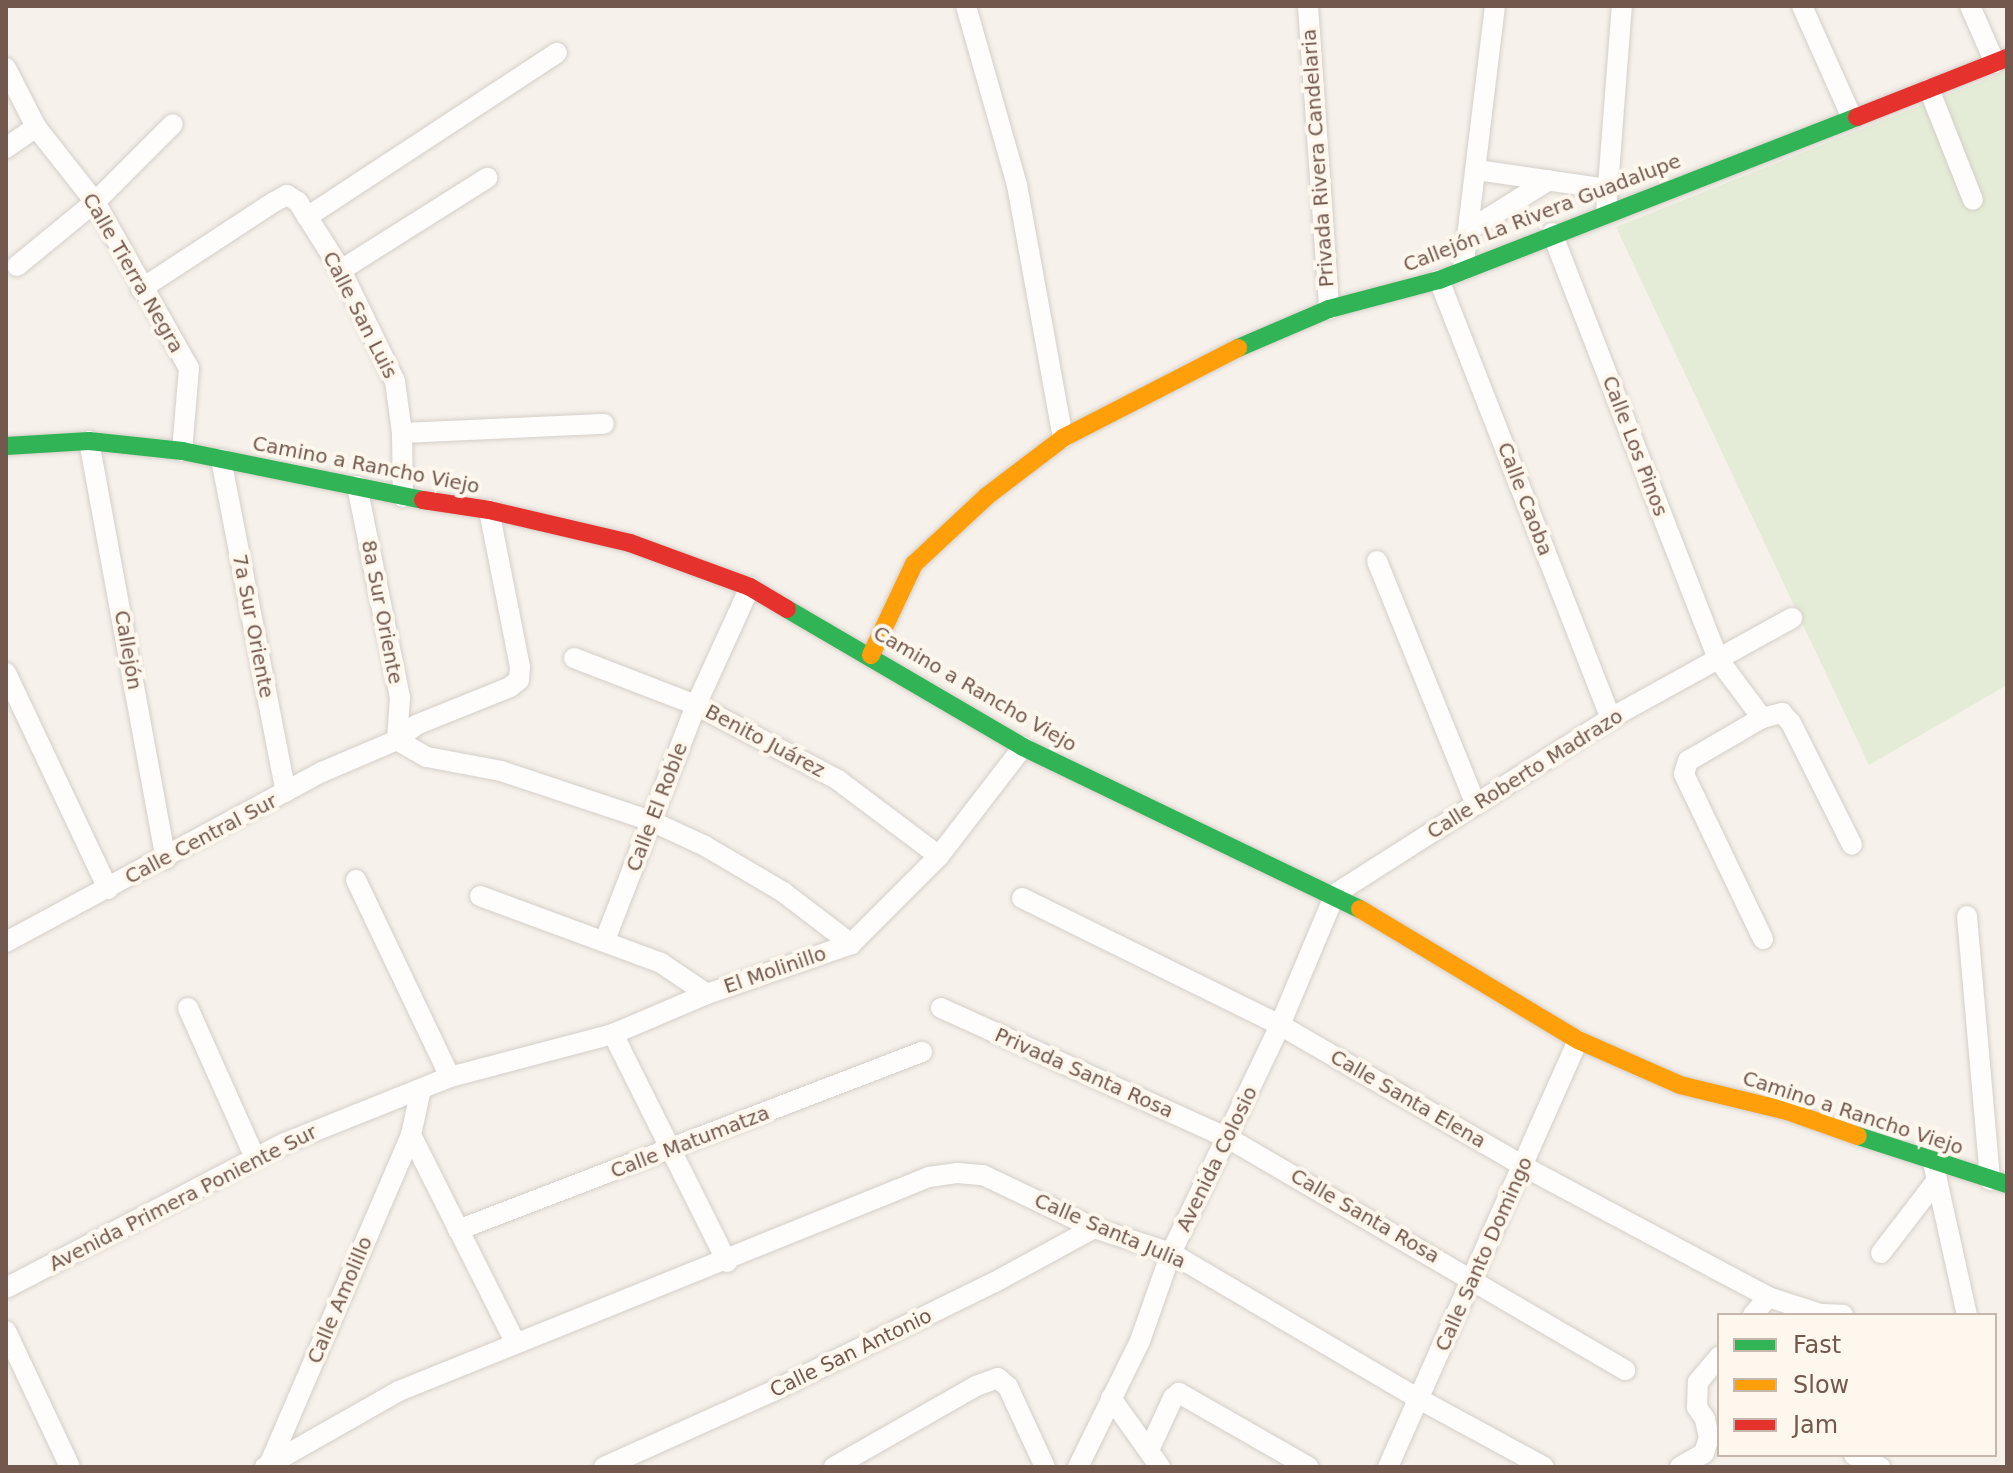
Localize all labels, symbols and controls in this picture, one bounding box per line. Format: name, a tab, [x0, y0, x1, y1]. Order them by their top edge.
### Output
street label: Privada Rivera Candelaria	[1297, 28, 1339, 288]
street label: Callejón La Rivera Guadalupe	[1400, 149, 1684, 277]
street label: Calle Tierra Negra	[77, 189, 189, 357]
street label: Calle San Luis	[318, 247, 402, 383]
street label: Calle Los Pinos	[1597, 372, 1673, 520]
street label: Camino a Rancho Viejo	[250, 431, 482, 499]
street label: Calle Caoba	[1492, 439, 1558, 559]
street label: 8a Sur Oriente	[356, 538, 408, 686]
street label: 7a Sur Oriente	[227, 552, 279, 700]
street label: Callejón	[109, 608, 147, 692]
street label: Camino a Rancho Viejo	[869, 621, 1081, 757]
street label: Benito Juárez	[701, 699, 829, 783]
street label: Calle Roberto Madrazo	[1423, 704, 1627, 844]
street label: Calle El Roble	[621, 739, 693, 875]
street label: Calle Central Sur	[121, 789, 281, 889]
street label: El Molinillo	[721, 941, 829, 999]
street label: Privada Santa Rosa	[991, 1023, 1177, 1123]
street label: Calle Santa Elena	[1326, 1045, 1490, 1153]
street label: Camino a Rancho Viejo	[1740, 1066, 1966, 1160]
street label: Avenida Colosio	[1171, 1083, 1263, 1235]
street label: Calle Matumatza	[607, 1101, 773, 1183]
street label: Avenida Primera Poniente Sur	[45, 1120, 321, 1276]
street label: Calle Santo Domingo	[1430, 1153, 1538, 1355]
street label: Calle Santa Rosa	[1286, 1164, 1444, 1268]
street label: Calle Santa Julia	[1031, 1188, 1189, 1274]
street label: Calle Amolillo	[302, 1233, 378, 1367]
street label: Calle San Antonio	[766, 1303, 936, 1403]
legend	[1717, 1313, 1997, 1457]
text: Fast	[1793, 1331, 1841, 1359]
text: Slow	[1793, 1371, 1849, 1399]
text: Jam	[1793, 1411, 1838, 1439]

